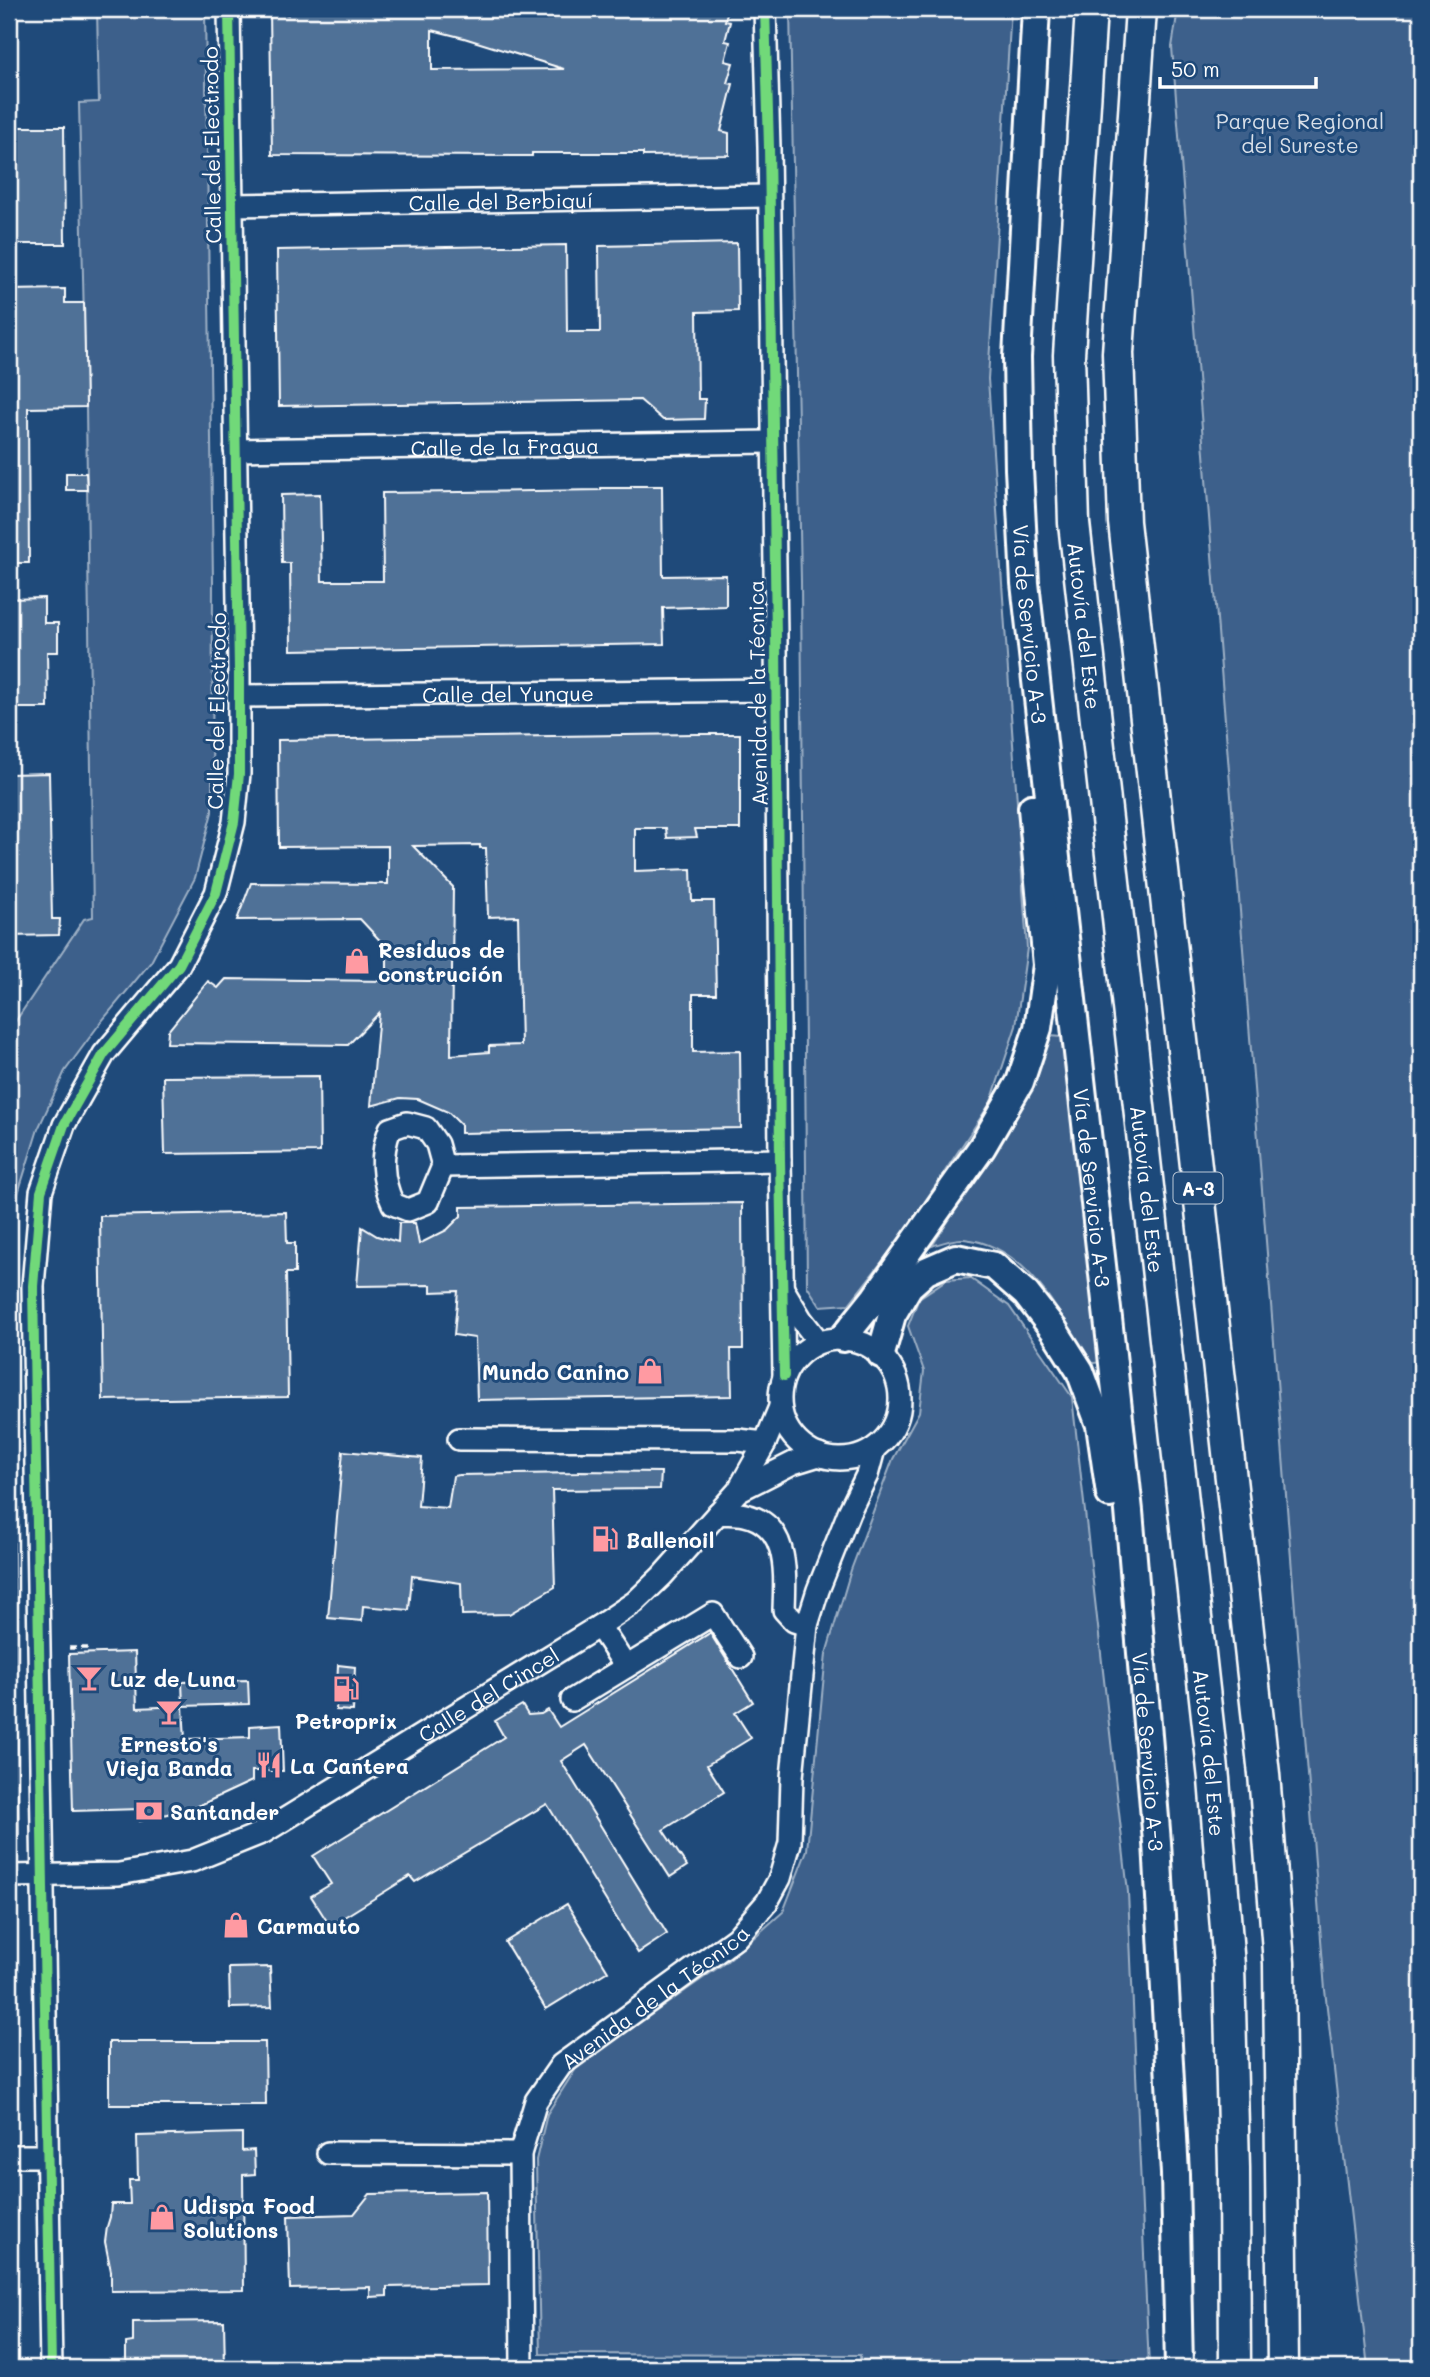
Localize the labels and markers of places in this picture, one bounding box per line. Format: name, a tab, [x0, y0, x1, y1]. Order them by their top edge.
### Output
place label: Residuos de construción	[378, 936, 505, 987]
shop icon: Residuos de construción	[342, 946, 372, 976]
shop icon: Mundo Canino	[635, 1356, 665, 1386]
place label: Mundo Canino	[482, 1358, 629, 1385]
fuel station icon: Ballenoil	[590, 1524, 620, 1554]
place label: Ballenoil	[626, 1526, 714, 1553]
bar icon: Luz de Luna	[74, 1663, 104, 1693]
place label: Luz de Luna	[110, 1665, 236, 1692]
fuel station icon: Petroprix	[331, 1674, 361, 1704]
bar icon: Ernesto's Vieja Banda	[154, 1697, 184, 1727]
place label: Petroprix	[295, 1707, 397, 1734]
place label: Ernesto's Vieja Banda	[105, 1730, 233, 1781]
restaurant icon: La Cantera	[254, 1750, 284, 1780]
place label: La Cantera	[290, 1752, 409, 1779]
bank icon: Santander	[134, 1796, 164, 1826]
place label: Santander	[170, 1798, 279, 1825]
shop icon: Carmauto	[221, 1910, 251, 1940]
place label: Carmauto	[257, 1912, 360, 1939]
place label: Udispa Food Solutions	[183, 2192, 315, 2243]
shop icon: Udispa Food Solutions	[147, 2202, 177, 2232]

